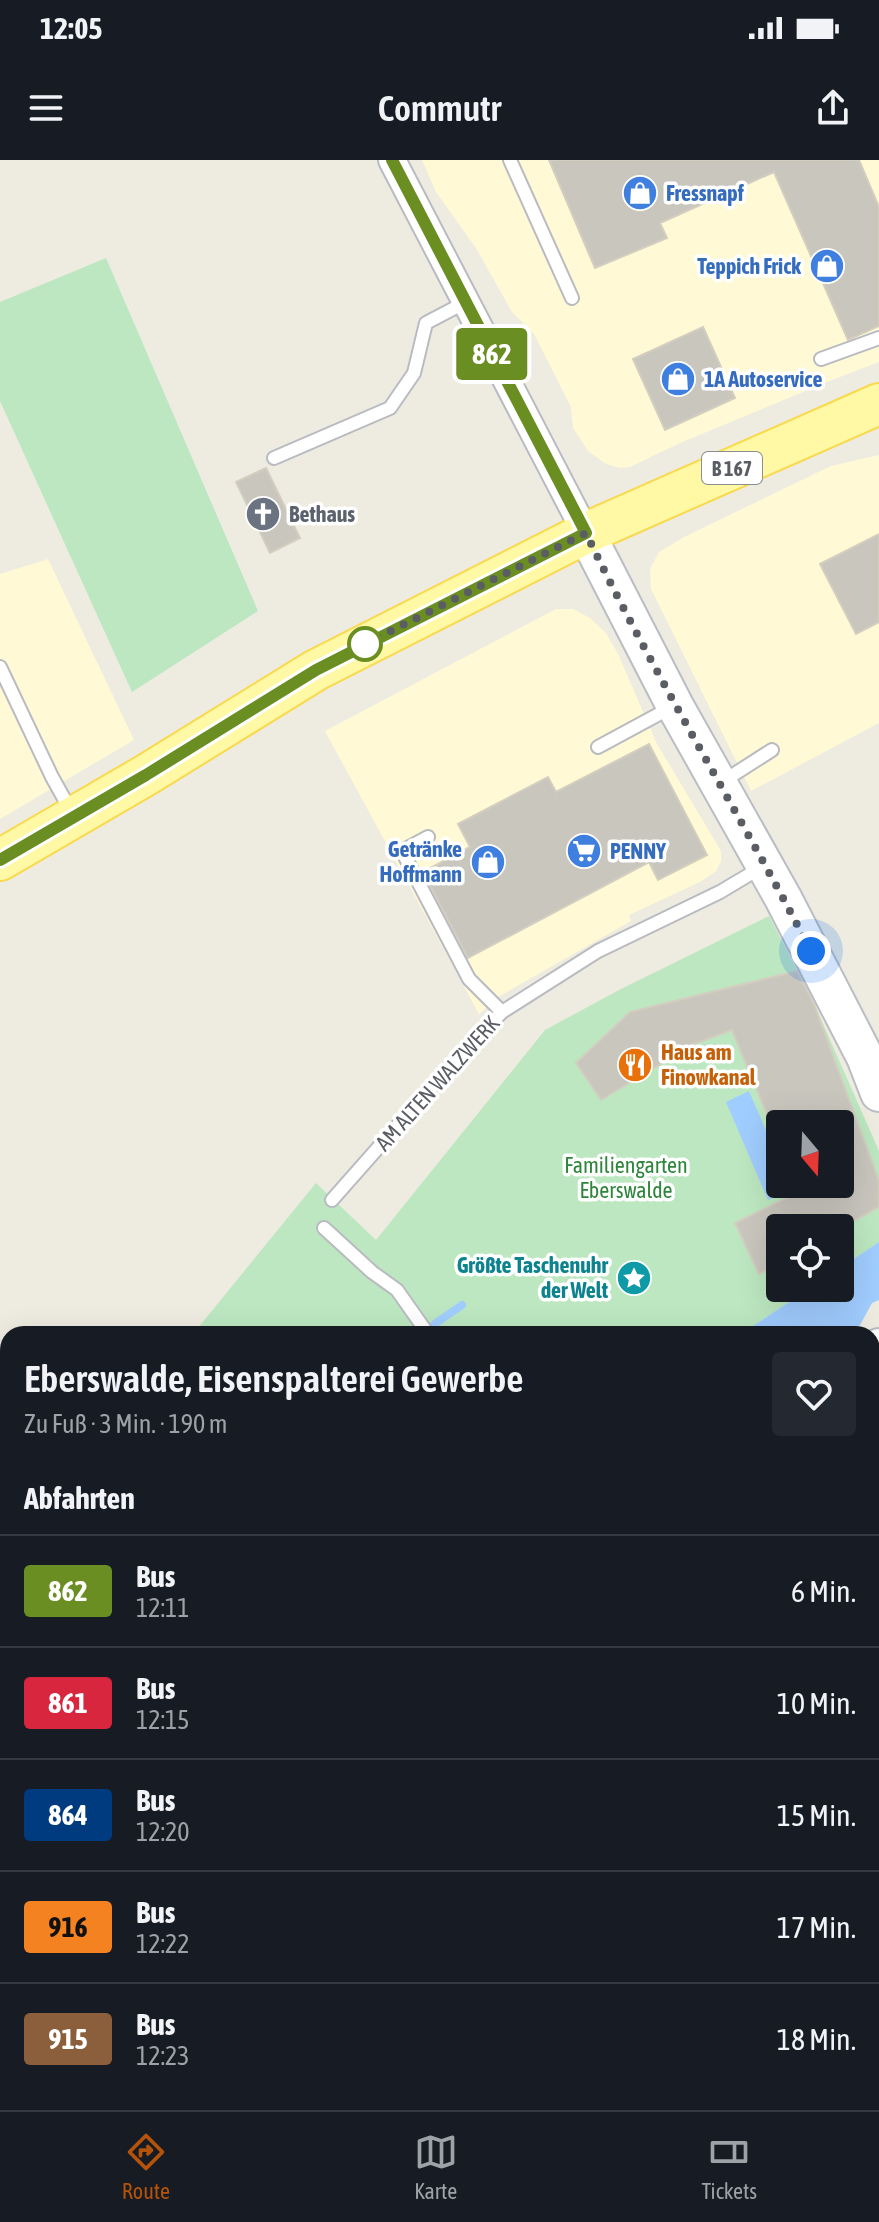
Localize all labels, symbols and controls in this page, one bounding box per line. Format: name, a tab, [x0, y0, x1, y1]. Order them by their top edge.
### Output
text: 12:05	[40, 11, 102, 45]
icon: menu	[24, 86, 68, 130]
icon: share	[811, 86, 855, 130]
text: Commutr	[378, 87, 501, 129]
shop icon: Fressnapf	[621, 174, 659, 212]
place label: Fressnapf	[666, 180, 745, 206]
shop icon: Teppich Frick	[808, 247, 846, 285]
place label: Teppich Frick	[697, 253, 801, 279]
line badge: 862	[446, 328, 538, 380]
text: 862	[472, 338, 512, 370]
shop icon: 1A Autoservice	[659, 360, 697, 398]
place label: 1A Autoservice	[704, 366, 823, 392]
road number: B 167	[702, 452, 762, 484]
church icon: Bethaus	[244, 495, 282, 533]
place label: Bethaus	[289, 501, 355, 527]
unlabelled marker	[348, 627, 382, 661]
supermarket icon: PENNY	[565, 832, 603, 870]
place label: Getränke Hoffmann	[380, 836, 462, 887]
place label: PENNY	[610, 838, 666, 864]
shop icon: Getränke Hoffmann	[469, 843, 507, 881]
your location	[791, 931, 831, 971]
street label: AM ALTEN WALZWERK	[370, 1010, 505, 1156]
place label: Haus am Finowkanal	[661, 1039, 757, 1090]
restaurant icon: Haus am Finowkanal	[616, 1046, 654, 1084]
north arrow	[766, 1110, 854, 1198]
map controls	[766, 1110, 854, 1302]
park label: Familiengarten Eberswalde	[564, 1152, 688, 1203]
button: locate	[766, 1214, 854, 1302]
place label: Größte Taschenuhr der Welt	[457, 1252, 609, 1303]
place icon: Größte Taschenuhr der Welt	[615, 1259, 653, 1297]
button: heart	[772, 1352, 856, 1436]
text: Eberswalde, Eisenspalterei Gewerbe	[24, 1357, 523, 1400]
text: Zu Fuß · 3 Min. · 190 m	[24, 1409, 228, 1439]
text: Abfahrten	[24, 1481, 135, 1515]
text: Bus	[136, 1559, 175, 1593]
text: 6 Min.	[791, 1574, 856, 1608]
text: 862	[48, 1575, 88, 1607]
text: 12:11	[136, 1593, 190, 1623]
text: Bus	[136, 1671, 175, 1705]
text: 10 Min.	[777, 1686, 856, 1720]
text: 861	[48, 1687, 88, 1719]
text: 12:15	[136, 1705, 190, 1735]
text: Bus	[136, 1783, 175, 1817]
text: 15 Min.	[777, 1798, 856, 1832]
text: 864	[48, 1799, 88, 1831]
text: 12:20	[136, 1817, 190, 1847]
text: Bus	[136, 1895, 175, 1929]
text: 17 Min.	[777, 1910, 856, 1944]
text: 916	[48, 1911, 88, 1943]
text: 12:22	[136, 1929, 190, 1959]
text: Bus	[136, 2007, 175, 2041]
text: 18 Min.	[777, 2022, 856, 2056]
text: 915	[48, 2023, 88, 2055]
text: 12:23	[136, 2041, 190, 2071]
tab: Route	[122, 2130, 170, 2204]
tab: Karte	[414, 2130, 458, 2204]
tab: Tickets	[701, 2130, 757, 2204]

